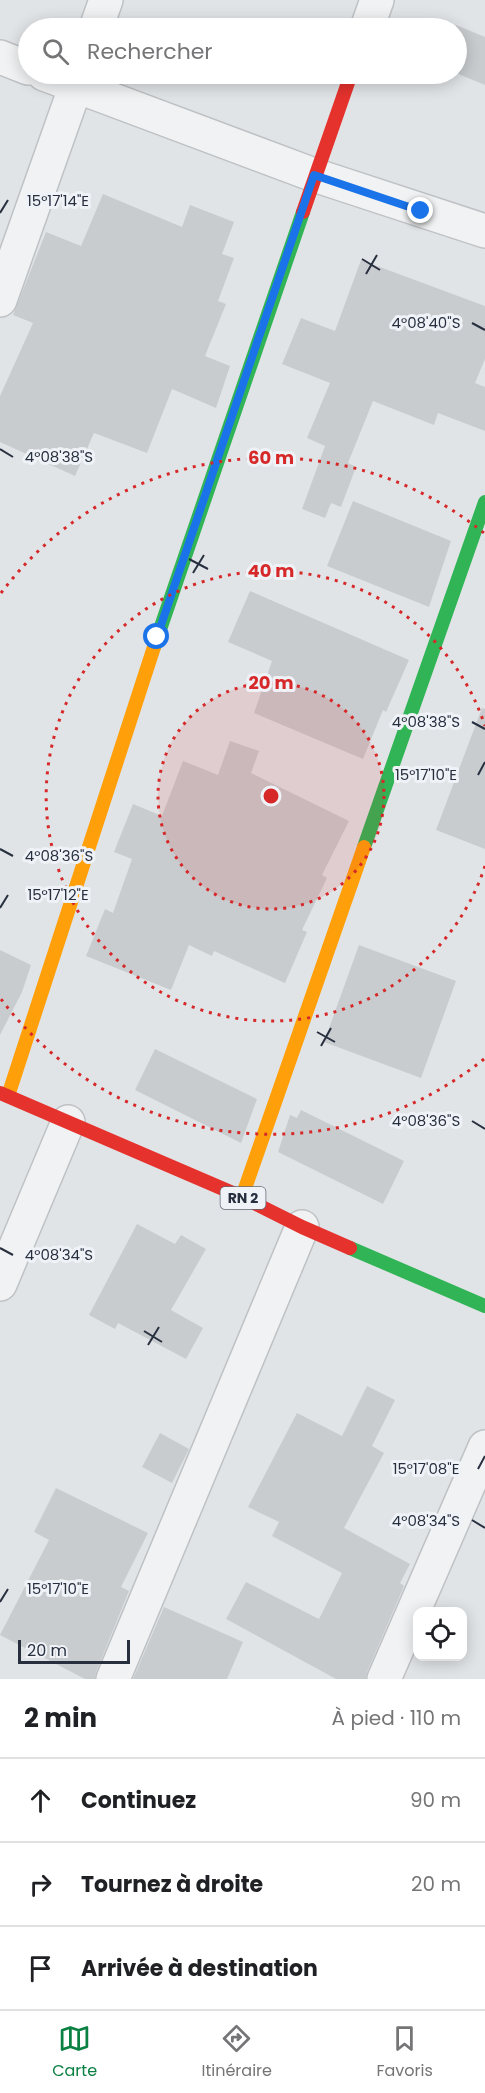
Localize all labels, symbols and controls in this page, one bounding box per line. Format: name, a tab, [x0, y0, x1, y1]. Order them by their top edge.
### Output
search box	[18, 18, 467, 84]
icon: search	[39, 35, 72, 68]
text: Rechercher	[87, 36, 213, 67]
text: 15°17'14"E	[27, 190, 89, 211]
route end	[407, 197, 433, 223]
text: 4°08'40"S	[392, 312, 460, 333]
text: 60 m	[248, 445, 294, 470]
text: 4°08'38"S	[25, 446, 93, 467]
text: 40 m	[248, 558, 294, 583]
route start	[143, 623, 169, 649]
text: 20 m	[249, 670, 293, 695]
text: 4°08'38"S	[392, 711, 460, 732]
text: 15°17'10"E	[395, 764, 457, 785]
centre of rings	[261, 786, 281, 806]
text: 4°08'36"S	[25, 845, 93, 866]
text: 15°17'12"E	[27, 884, 89, 905]
text: 4°08'36"S	[392, 1110, 460, 1131]
road number: RN 2	[220, 1187, 266, 1209]
text: 4°08'34"S	[25, 1244, 93, 1265]
text: 15°17'08"E	[393, 1458, 459, 1479]
text: 4°08'34"S	[392, 1510, 460, 1531]
text: 15°17'10"E	[27, 1578, 89, 1599]
map controls	[413, 1607, 467, 1661]
button: locate	[413, 1607, 467, 1661]
scale bar	[18, 1637, 130, 1664]
text: 20 m	[27, 1639, 67, 1662]
text: 2 min	[24, 1700, 97, 1736]
text: À pied · 110 m	[332, 1704, 461, 1732]
icon: ahead	[24, 1784, 57, 1817]
text: Continuez	[81, 1785, 196, 1816]
text: 90 m	[410, 1786, 461, 1814]
icon: right	[24, 1868, 57, 1901]
text: Tournez à droite	[81, 1869, 263, 1900]
text: 20 m	[411, 1870, 461, 1898]
icon: arrive	[24, 1952, 57, 1985]
text: Arrivée à destination	[81, 1953, 318, 1984]
tab: Carte	[52, 2022, 97, 2083]
tab: Itinéraire	[202, 2022, 272, 2083]
tab: Favoris	[376, 2022, 433, 2083]

